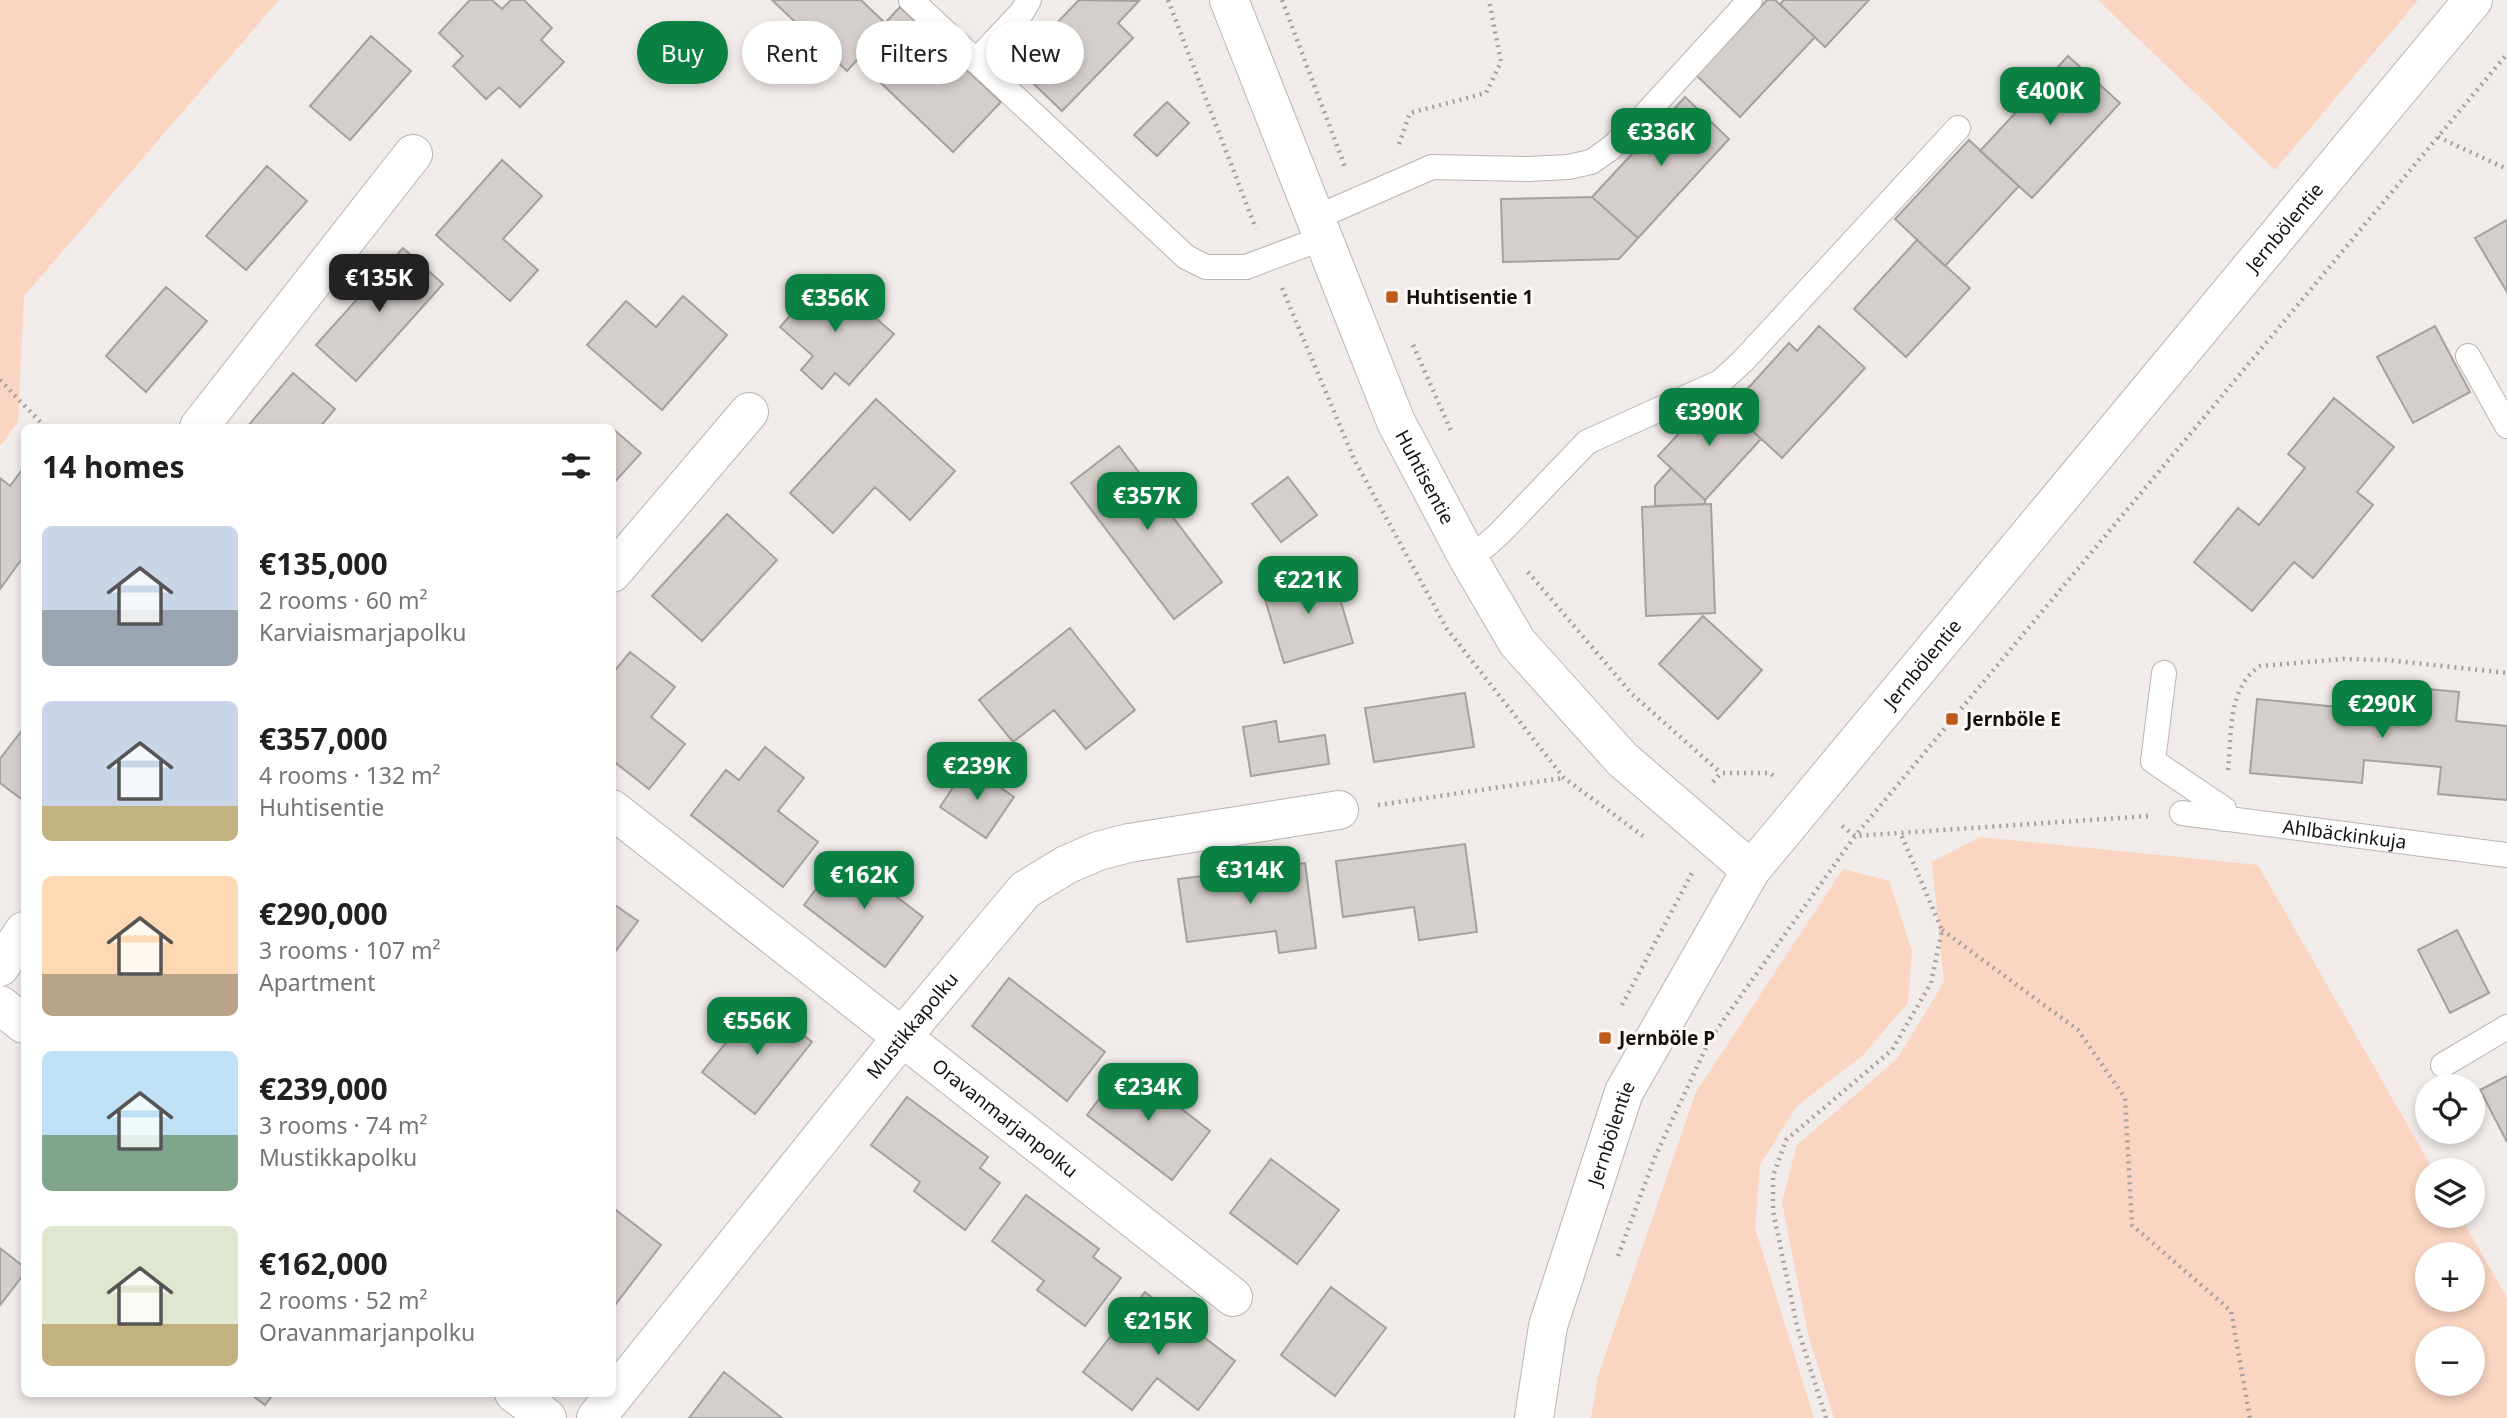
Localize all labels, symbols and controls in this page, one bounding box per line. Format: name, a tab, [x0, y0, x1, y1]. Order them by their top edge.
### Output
chip: Buy	[637, 21, 728, 84]
chip: Rent	[742, 21, 842, 84]
chip: Filters	[856, 21, 972, 84]
chip: New	[986, 21, 1084, 84]
pin: €400K	[2001, 68, 2099, 127]
text: €400K	[2016, 74, 2084, 106]
pin: €336K	[1612, 108, 1710, 168]
text: €336K	[1627, 115, 1695, 147]
street label: Jernbölentie	[2238, 177, 2329, 279]
pin: €135K	[330, 254, 428, 314]
text: €135K	[345, 261, 413, 293]
pin: €356K	[786, 274, 884, 334]
text: €356K	[801, 281, 869, 313]
place label: Huhtisentie 1	[1406, 284, 1533, 310]
marker: Huhtisentie 1	[1384, 289, 1400, 305]
pin: €390K	[1660, 388, 1758, 448]
text: €390K	[1675, 395, 1743, 427]
street label: Huhtisentie	[1389, 425, 1461, 529]
text: 14 homes	[42, 446, 185, 487]
icon: filters	[557, 447, 595, 485]
pin: €357K	[1098, 472, 1196, 532]
text: €357K	[1113, 479, 1181, 511]
text: €135,000	[259, 543, 388, 584]
icon: home	[98, 554, 182, 638]
pin: €221K	[1259, 556, 1357, 616]
text: €221K	[1274, 563, 1342, 595]
text: 2 rooms · 60 m²	[259, 584, 428, 616]
street label: Jernbölentie	[1876, 614, 1967, 715]
text: Karviaismarjapolku	[259, 616, 466, 648]
pin: €290K	[2333, 680, 2431, 740]
text: €290K	[2348, 687, 2416, 719]
place label: Jernböle E	[1964, 706, 2061, 732]
marker: Jernböle E	[1944, 711, 1960, 727]
text: €357,000	[259, 718, 388, 759]
icon: home	[98, 729, 182, 813]
pin: €239K	[928, 742, 1026, 802]
text: €239K	[943, 749, 1011, 781]
text: 4 rooms · 132 m²	[259, 759, 441, 791]
text: Huhtisentie	[259, 791, 384, 823]
street label: Ahlbäckinkuja	[2281, 813, 2408, 855]
pin: €314K	[1201, 846, 1299, 906]
pin: €162K	[815, 852, 913, 911]
text: €314K	[1216, 853, 1284, 885]
text: €162K	[830, 858, 898, 890]
text: €290,000	[259, 893, 388, 934]
icon: home	[98, 904, 182, 988]
text: 3 rooms · 107 m²	[259, 934, 441, 966]
text: Apartment	[259, 966, 376, 998]
street label: Mustikkapolku	[860, 967, 964, 1084]
pin: €556K	[708, 998, 806, 1057]
text: €556K	[723, 1004, 791, 1036]
place label: Jernböle P	[1617, 1025, 1715, 1051]
marker: Jernböle P	[1597, 1030, 1613, 1046]
street label: Oravanmarjanpolku	[927, 1053, 1083, 1183]
pin: €234K	[1099, 1064, 1197, 1123]
text: €239,000	[259, 1068, 388, 1109]
text: €234K	[1114, 1070, 1182, 1102]
map controls	[2415, 1074, 2485, 1396]
button: locate	[2415, 1074, 2485, 1144]
street label: Jernbölentie	[1581, 1076, 1641, 1191]
icon: home	[98, 1079, 182, 1163]
text: 3 rooms · 74 m²	[259, 1109, 428, 1141]
text: Mustikkapolku	[259, 1141, 417, 1173]
button: layers	[2415, 1158, 2485, 1228]
button: +	[2415, 1242, 2485, 1312]
text: €162,000	[259, 1243, 388, 1284]
icon: home	[98, 1254, 182, 1338]
text: 2 rooms · 52 m²	[259, 1284, 428, 1316]
pin: €215K	[1109, 1298, 1207, 1357]
text: €215K	[1124, 1304, 1192, 1336]
text: Oravanmarjanpolku	[259, 1316, 475, 1348]
button: −	[2415, 1326, 2485, 1396]

